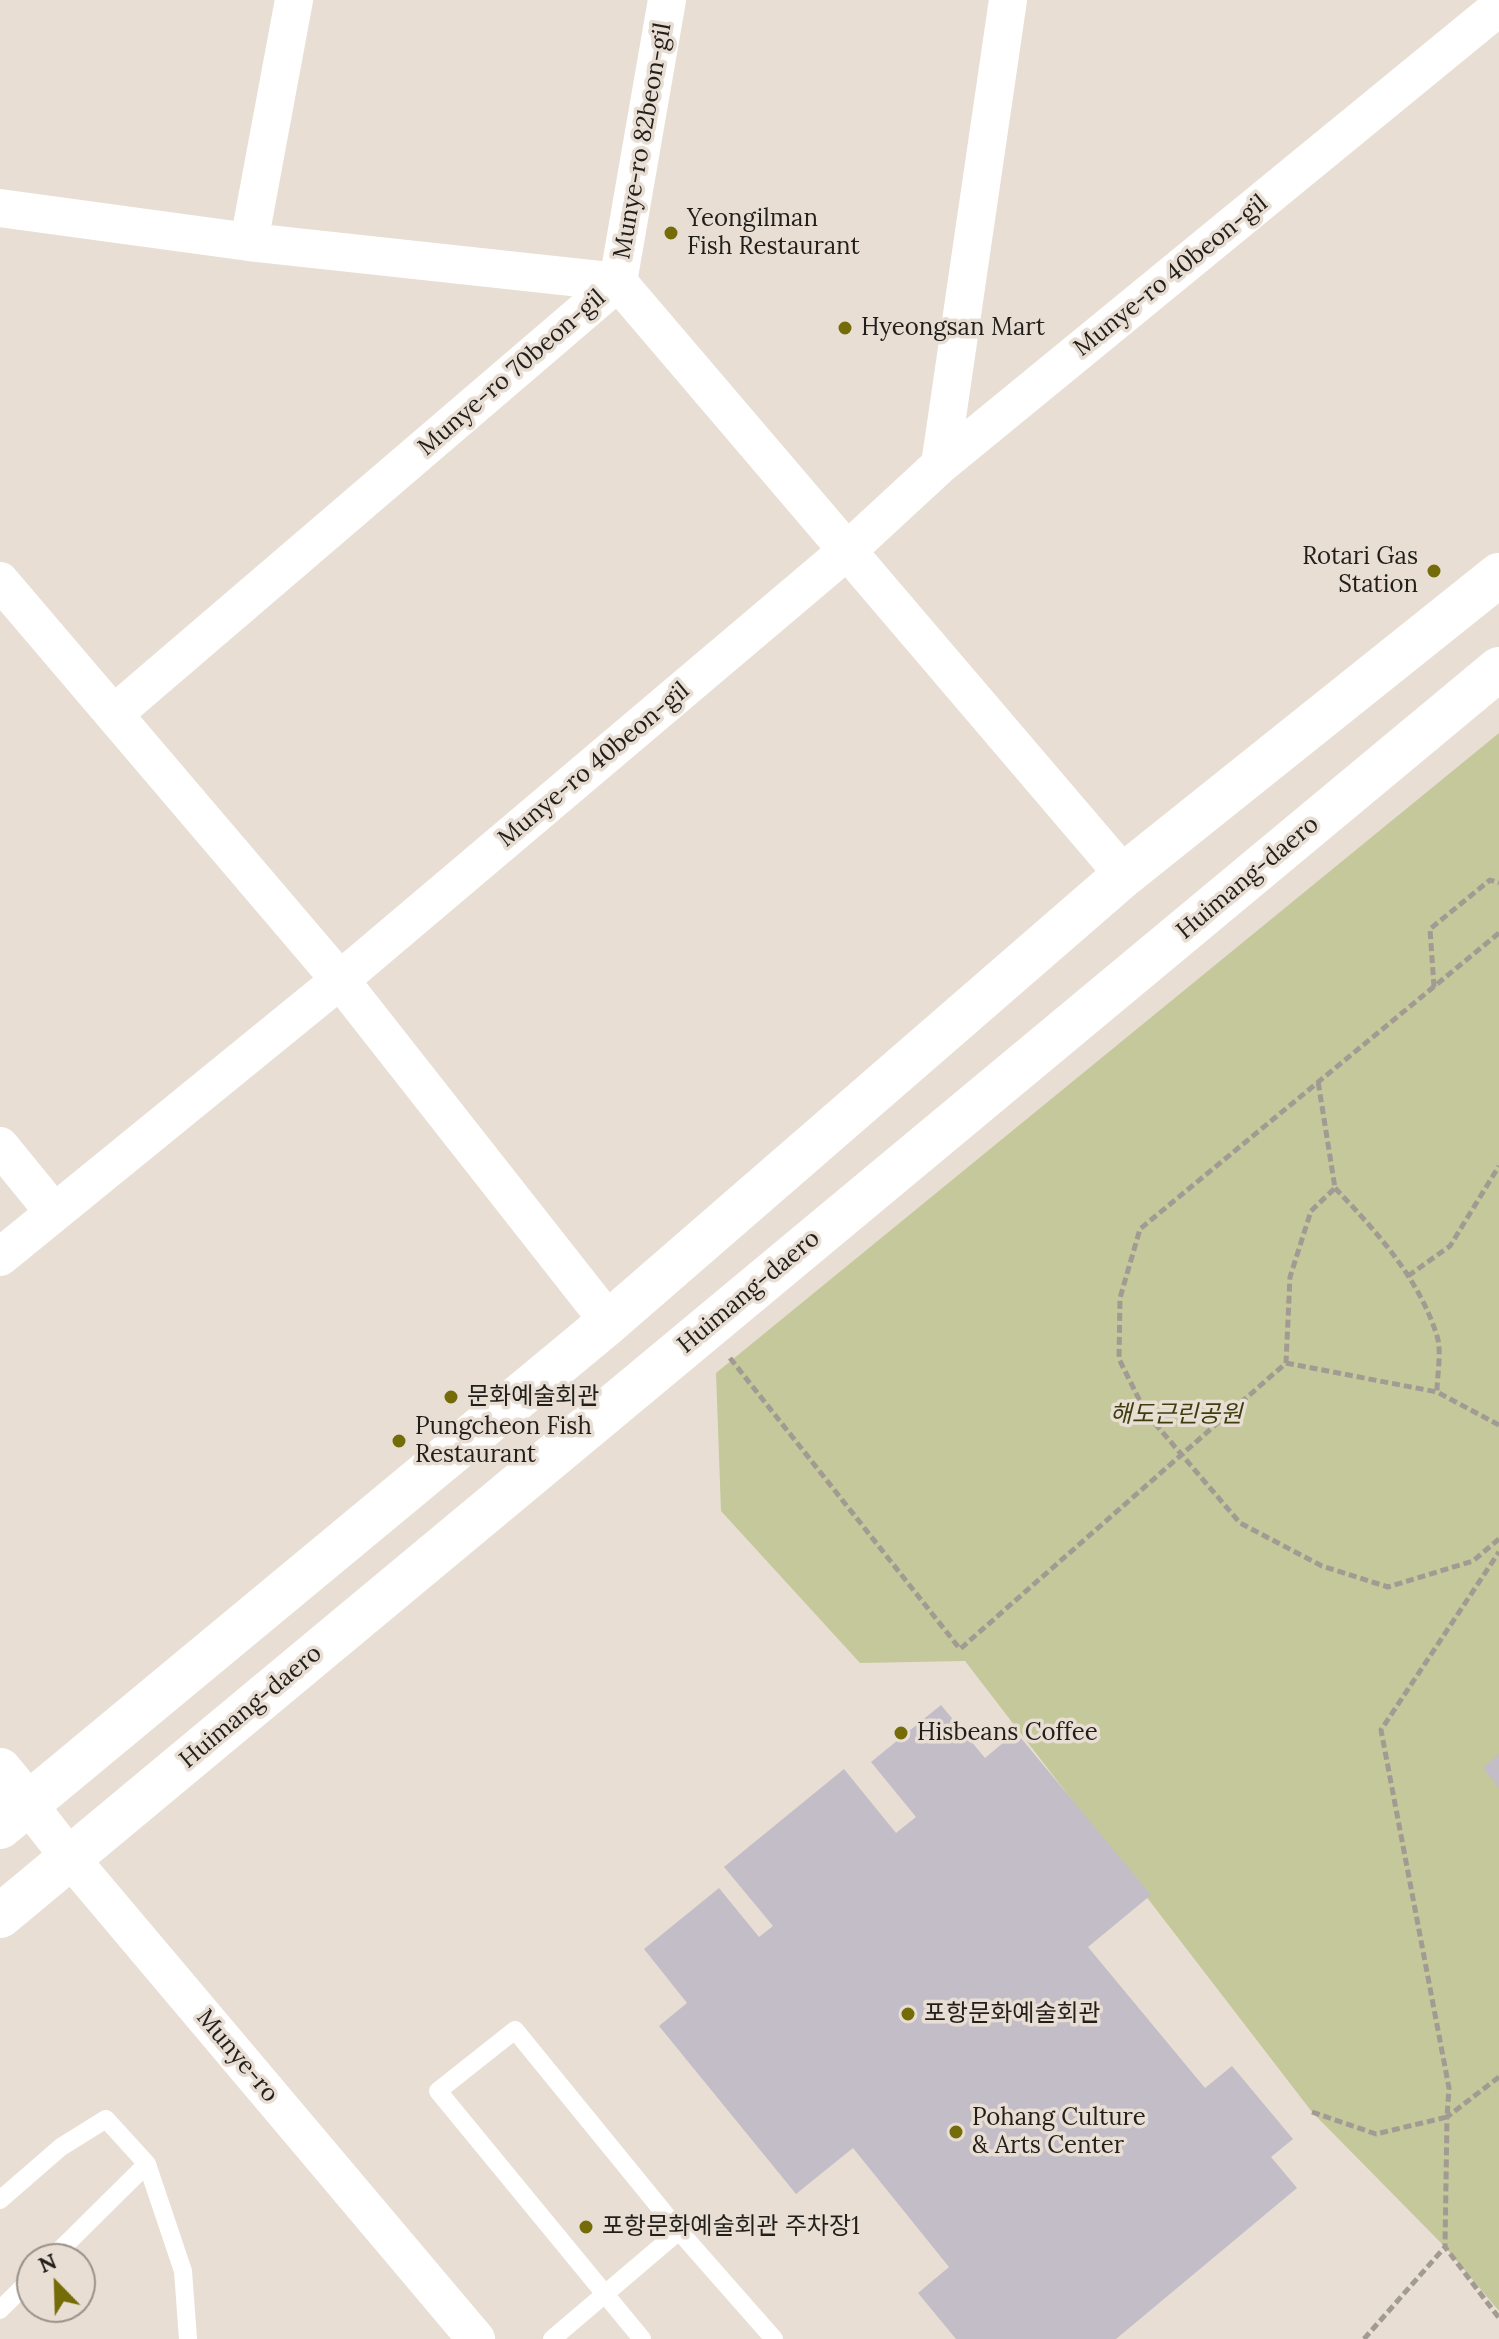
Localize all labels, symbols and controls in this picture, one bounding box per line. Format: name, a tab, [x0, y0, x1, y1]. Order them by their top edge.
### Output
street label: Munye-ro 82beon-gil	[608, 21, 678, 261]
street label: Munye-ro 40beon-gil	[1068, 189, 1274, 363]
place label: Yeongilman Fish Restaurant	[687, 205, 860, 261]
marker: Yeongilman Fish Restaurant	[662, 224, 680, 242]
street label: Munye-ro 70beon-gil	[412, 284, 612, 462]
place label: Hyeongsan Mart	[861, 314, 1045, 342]
marker: Hyeongsan Mart	[836, 319, 854, 337]
place label: Rotari Gas Station	[1302, 543, 1418, 599]
marker: Rotari Gas Station	[1425, 562, 1443, 580]
street label: Munye-ro 40beon-gil	[493, 677, 695, 853]
street label: Huimang-daero	[1171, 810, 1325, 946]
street label: Huimang-daero	[672, 1224, 826, 1360]
place label: 문화예술회관	[467, 1383, 599, 1411]
marker: 문화예술회관	[442, 1388, 460, 1406]
park label: 해도근린공원	[1110, 1401, 1242, 1429]
place label: Pungcheon Fish Restaurant	[415, 1413, 592, 1469]
marker: Pungcheon Fish Restaurant	[390, 1432, 408, 1450]
street label: Huimang-daero	[174, 1639, 328, 1775]
place label: Hisbeans Coffee	[917, 1719, 1098, 1747]
marker: Hisbeans Coffee	[892, 1724, 910, 1742]
place label: 포항문화예술회관	[924, 2000, 1101, 2028]
street label: Munye-ro	[190, 2004, 284, 2108]
marker: 포항문화예술회관	[899, 2005, 917, 2023]
place label: Pohang Culture & Arts Center	[972, 2104, 1146, 2160]
marker: Pohang Culture & Arts Center	[947, 2123, 965, 2141]
place label: 포항문화예술회관 주차장1	[602, 2213, 860, 2241]
marker: 포항문화예술회관 주차장1	[577, 2218, 595, 2236]
north arrow	[16, 2243, 96, 2323]
text: N	[34, 2247, 61, 2279]

